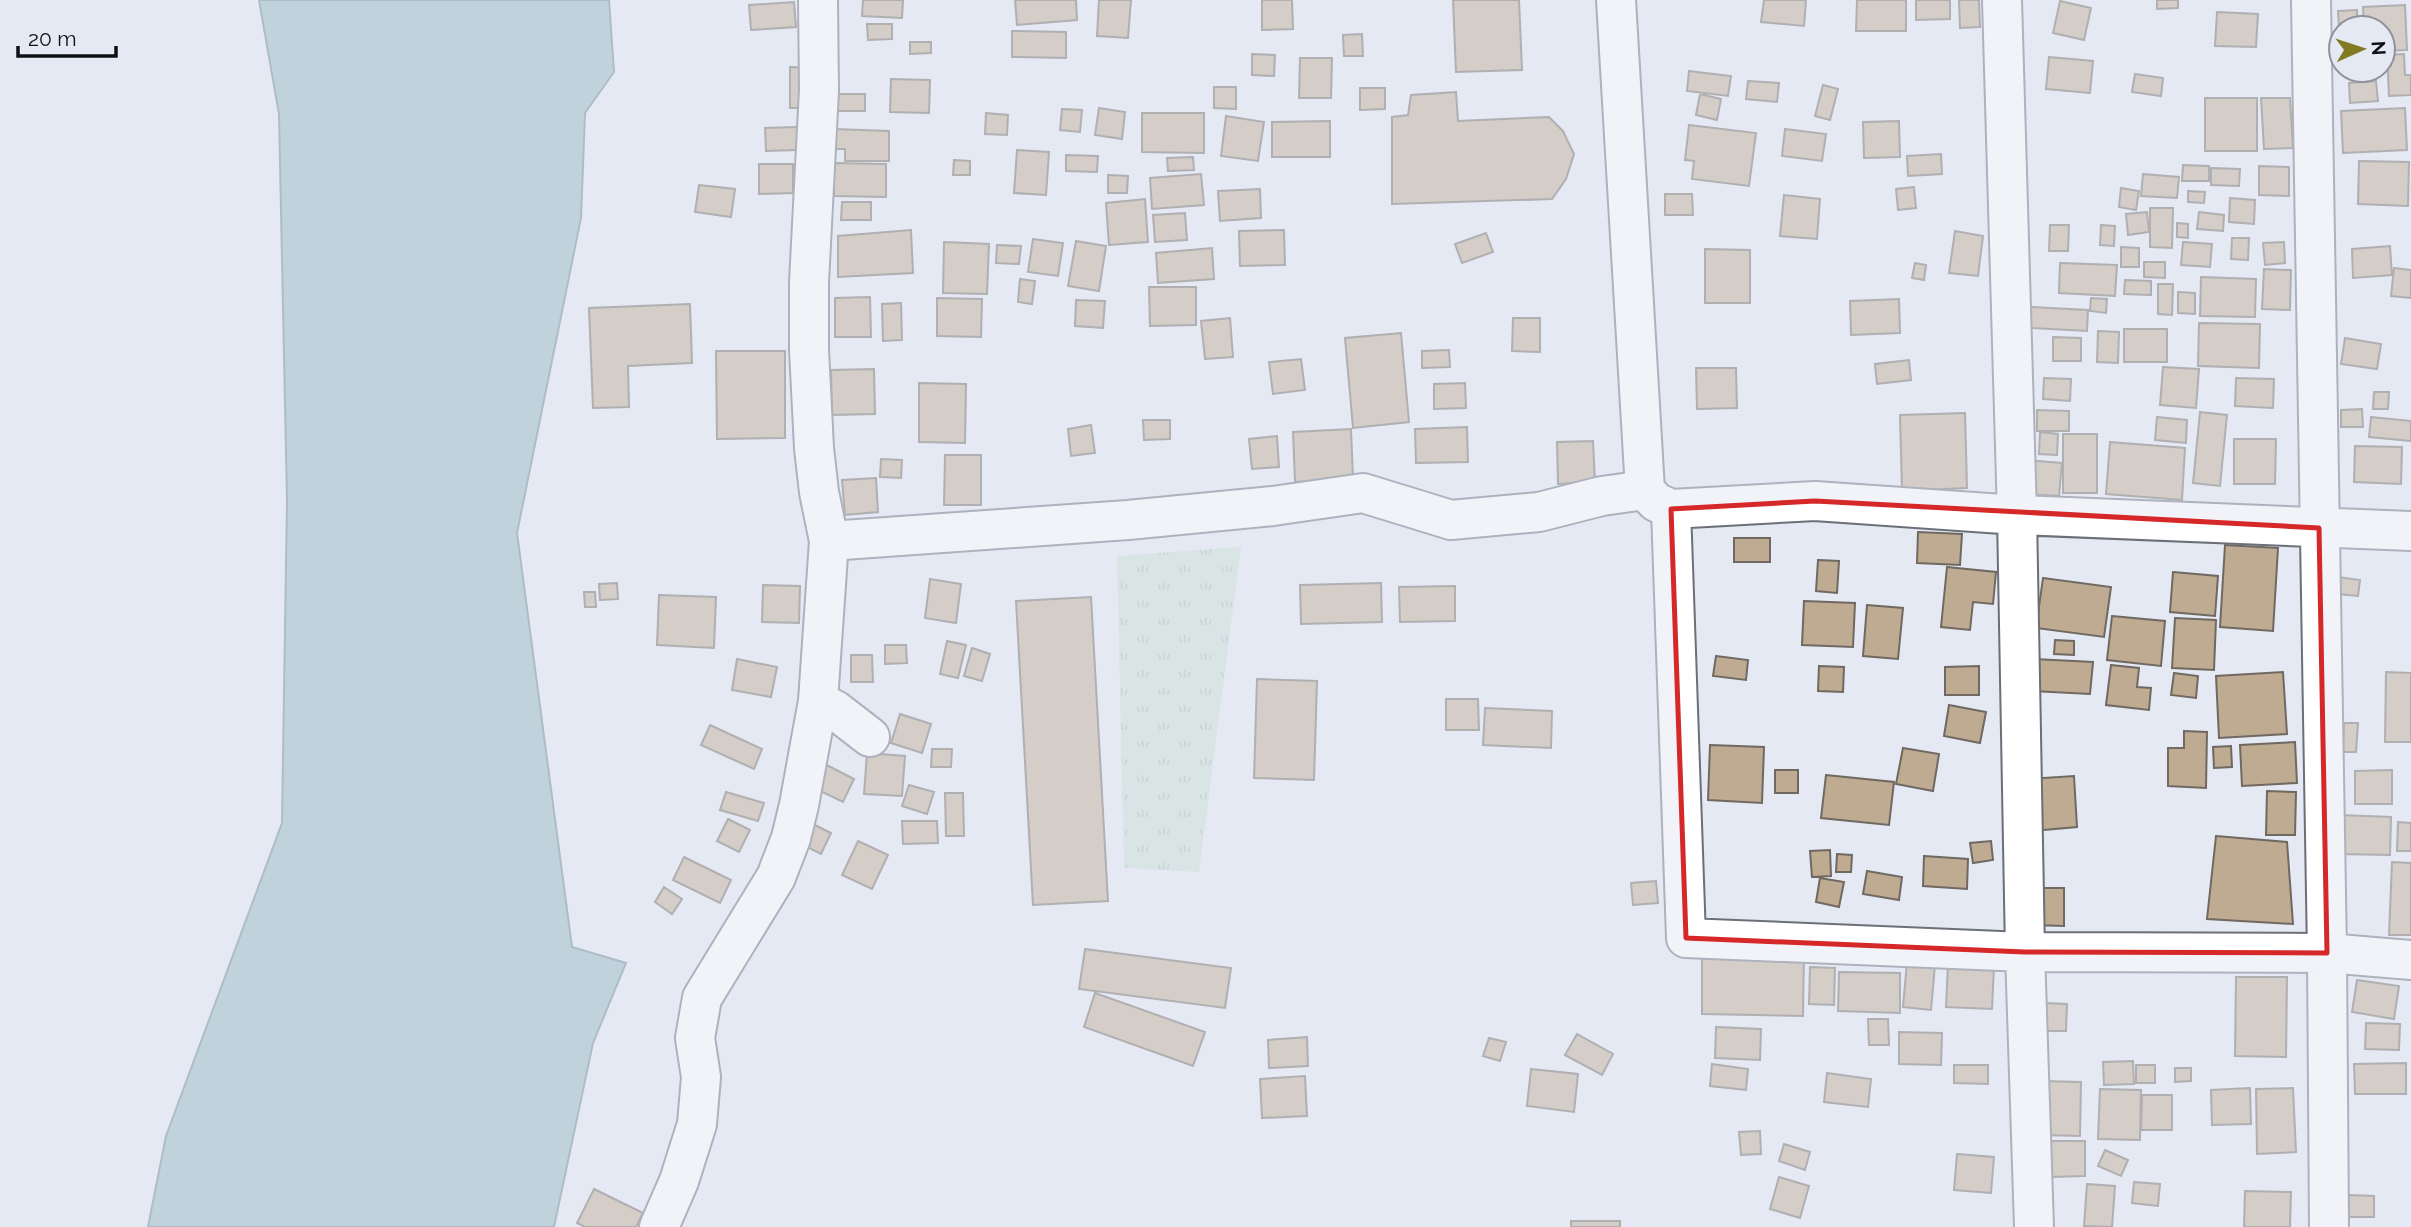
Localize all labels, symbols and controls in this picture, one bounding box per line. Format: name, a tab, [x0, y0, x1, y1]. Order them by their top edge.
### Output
scale bar	[18, 14, 116, 58]
north arrow	[2327, 14, 2397, 84]
text: 20 m	[28, 26, 76, 51]
text: N	[2368, 40, 2390, 56]

